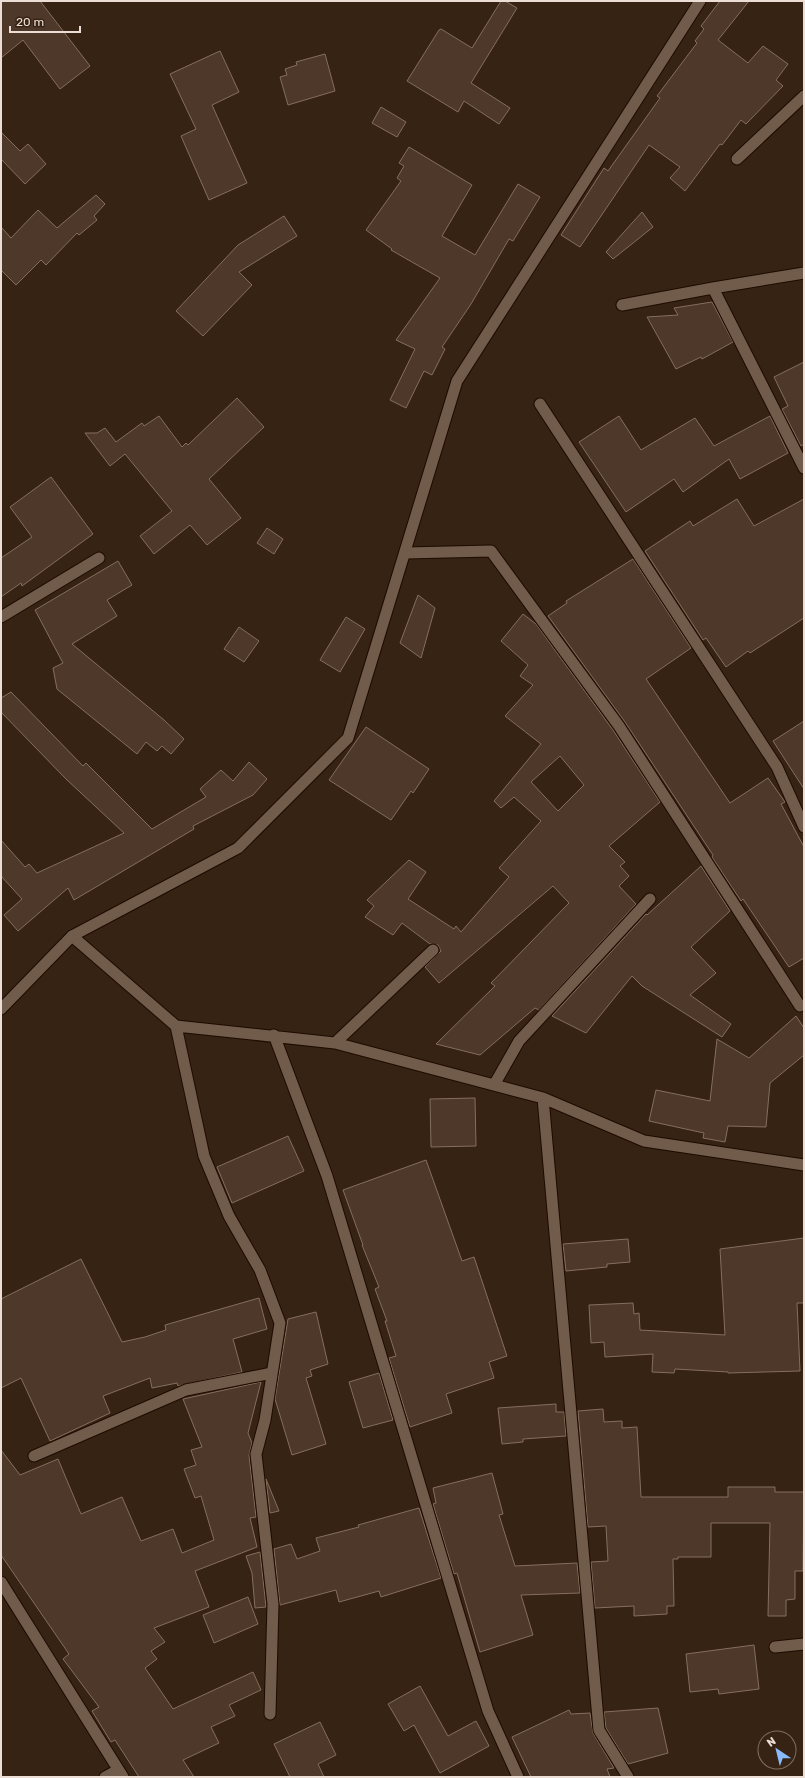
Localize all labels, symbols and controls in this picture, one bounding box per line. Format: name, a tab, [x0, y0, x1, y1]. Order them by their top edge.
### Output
scale bar	[10, 8, 80, 34]
text: 20 m	[16, 15, 44, 29]
north arrow	[757, 1730, 797, 1770]
text: N	[765, 1735, 779, 1750]

